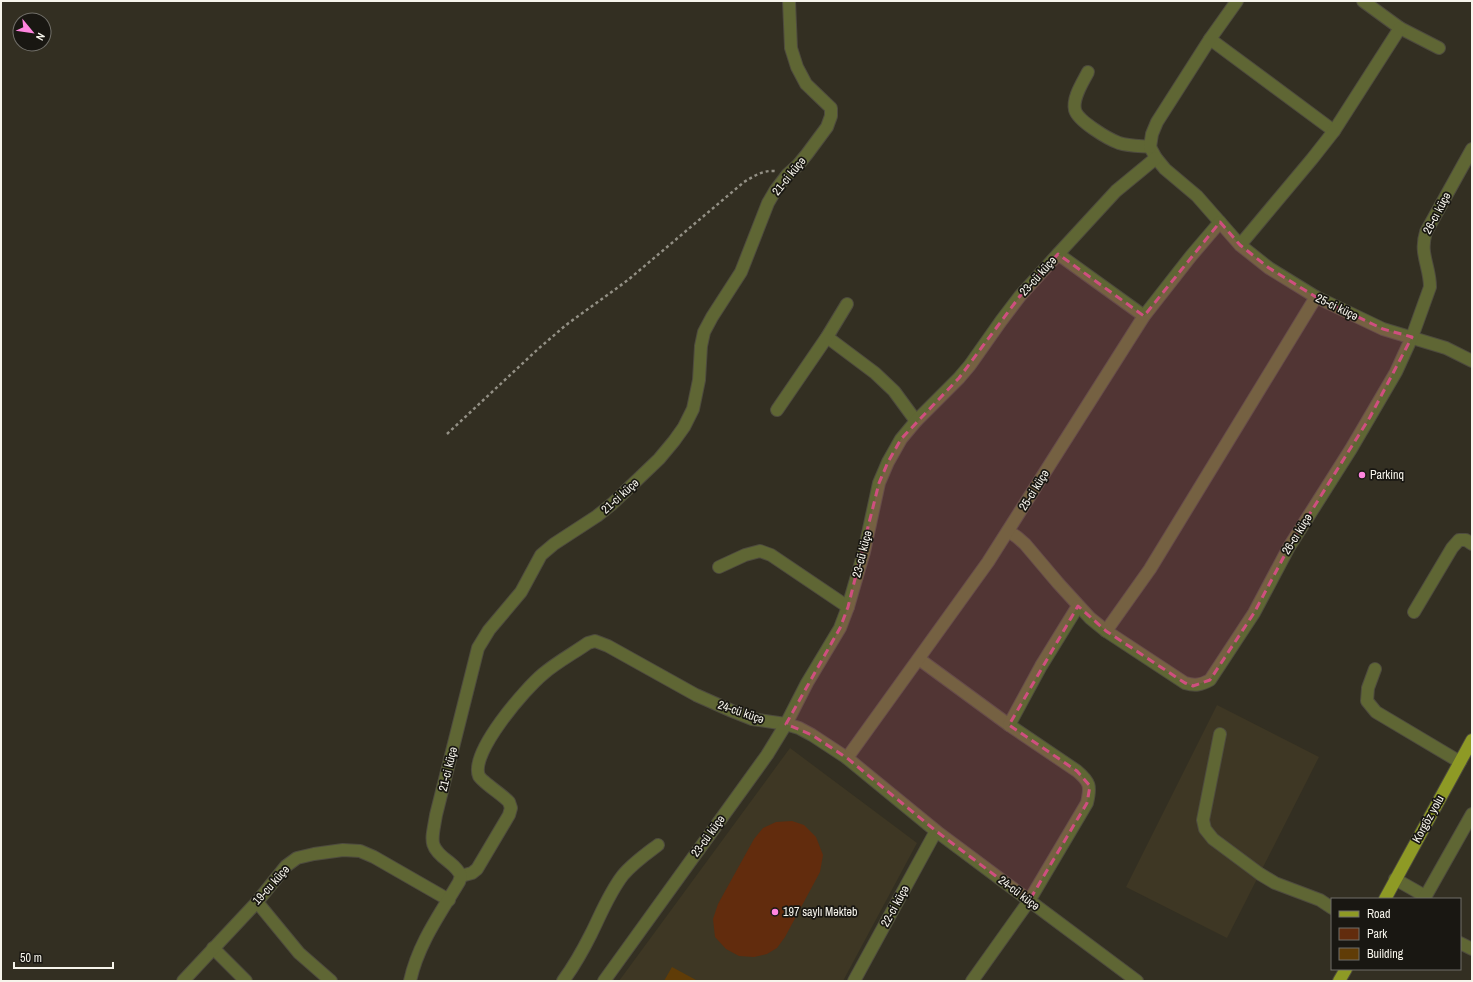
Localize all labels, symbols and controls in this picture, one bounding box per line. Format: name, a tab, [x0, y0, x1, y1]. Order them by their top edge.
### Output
north arrow	[12, 12, 52, 52]
text: N	[33, 31, 48, 43]
street label: 21-ci küçə	[768, 153, 810, 199]
street label: 26-cı küçə	[1419, 189, 1455, 237]
street label: 23-cü küçə	[1016, 253, 1060, 299]
street label: 25-ci küçə	[1313, 290, 1361, 324]
street label: 25-ci küçə	[1015, 467, 1053, 513]
place label: Parkinq	[1370, 467, 1404, 483]
marker: Parkinq	[1357, 470, 1367, 480]
street label: 21-ci küçə	[598, 475, 642, 517]
street label: 26-cı küçə	[1278, 511, 1316, 557]
street label: 23-cü küçə	[848, 529, 876, 579]
street label: 24-cü küçə	[716, 697, 766, 727]
street label: 21-ci küçə	[435, 745, 461, 793]
street label: Korgöz yolu	[1408, 792, 1448, 846]
street label: 23-cü küçə	[687, 812, 729, 860]
street label: 19-cu küçə	[249, 862, 293, 908]
street label: 24-cü küçə	[995, 872, 1043, 914]
street label: 22-ci küçə	[877, 882, 913, 930]
legend	[1331, 898, 1461, 970]
place label: 197 saylı Məktəb	[783, 904, 857, 920]
text: Road	[1367, 906, 1391, 922]
marker: 197 saylı Məktəb	[770, 907, 780, 917]
text: Park	[1367, 926, 1387, 942]
scale bar	[14, 944, 113, 970]
text: Building	[1367, 946, 1404, 962]
text: 50 m	[20, 950, 42, 966]

